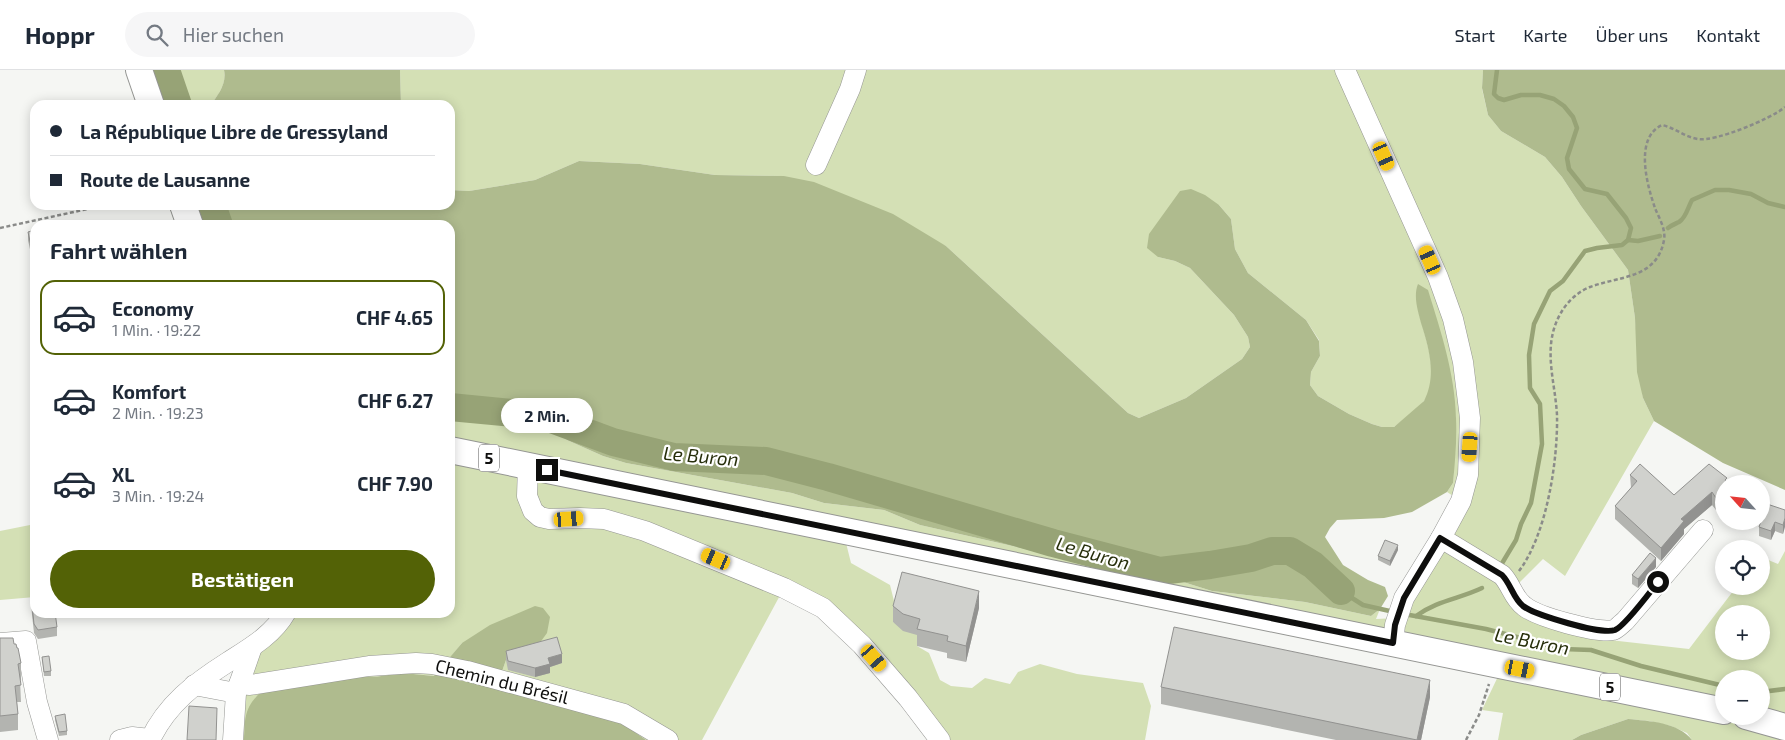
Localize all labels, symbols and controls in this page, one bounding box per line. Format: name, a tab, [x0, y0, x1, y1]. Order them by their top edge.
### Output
search box	[125, 12, 475, 57]
text: Hoppr	[25, 20, 95, 49]
icon: search	[143, 21, 171, 49]
text: Hier suchen	[183, 23, 284, 46]
text: Start	[1454, 24, 1495, 46]
text: Karte	[1523, 24, 1568, 46]
text: Über uns	[1596, 24, 1668, 46]
text: Kontakt	[1696, 24, 1760, 46]
text: La République Libre de Gressyland	[80, 120, 388, 143]
car	[1371, 139, 1396, 173]
text: Route de Lausanne	[80, 168, 250, 191]
text: Fahrt wählen	[50, 237, 188, 263]
car	[1417, 243, 1442, 277]
icon: car	[52, 295, 97, 340]
text: Economy	[112, 297, 194, 320]
text: CHF 4.65	[356, 306, 433, 329]
text: 1 Min. · 19:22	[112, 320, 201, 339]
icon: car	[52, 378, 97, 423]
text: Komfort	[112, 380, 186, 403]
text: CHF 6.27	[357, 389, 433, 412]
callout: 2 Min.	[501, 398, 593, 432]
text: 2 Min. · 19:23	[112, 403, 204, 422]
text: 2 Min.	[524, 406, 570, 425]
car	[1461, 432, 1478, 462]
water label: Le Buron	[662, 441, 740, 470]
road number: 5	[479, 444, 499, 472]
route end	[536, 459, 558, 481]
icon: car	[52, 461, 97, 506]
text: XL	[112, 463, 134, 486]
text: CHF 7.90	[357, 472, 433, 495]
north arrow	[1715, 475, 1770, 530]
map controls	[1715, 475, 1770, 725]
text: 3 Min. · 19:24	[112, 486, 204, 505]
car	[553, 510, 584, 528]
water label: Le Buron	[1054, 531, 1133, 574]
button: locate	[1715, 540, 1770, 595]
car	[699, 546, 732, 572]
button: Bestätigen	[50, 550, 435, 608]
route start	[1647, 571, 1669, 593]
button: +	[1715, 605, 1770, 660]
water label: Le Buron	[1493, 622, 1571, 659]
car	[858, 642, 889, 674]
street label: Chemin du Brésil	[433, 654, 572, 708]
car	[1503, 659, 1536, 679]
button: −	[1715, 670, 1770, 725]
road number: 5	[1600, 674, 1620, 700]

